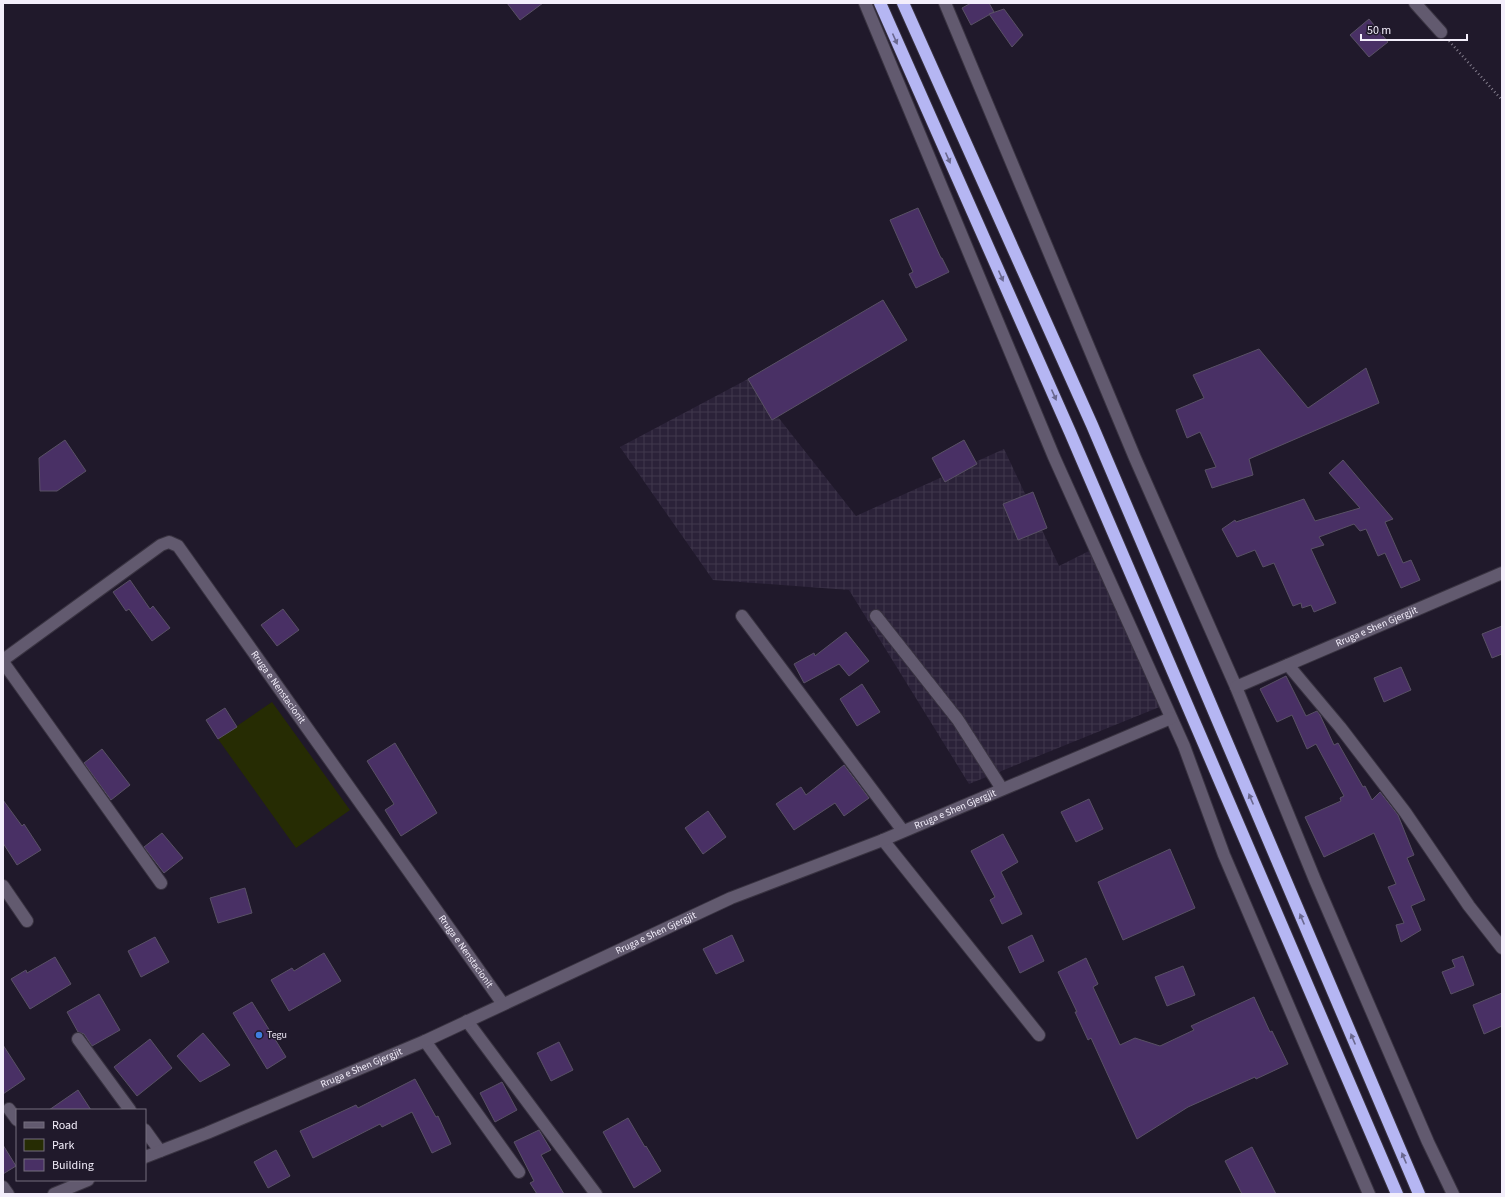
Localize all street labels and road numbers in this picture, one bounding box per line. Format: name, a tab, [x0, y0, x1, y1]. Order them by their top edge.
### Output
street label: Rruga e Shen Gjergjit	[1334, 603, 1420, 650]
street label: Rruga e Nenstacionit	[247, 648, 309, 727]
street label: Rruga e Shen Gjergjit	[912, 786, 999, 833]
street label: Rruga e Shen Gjergjit	[613, 908, 699, 958]
street label: Rruga e Nenstacionit	[435, 912, 497, 991]
street label: Rruga e Shen Gjergjit	[318, 1044, 405, 1091]

